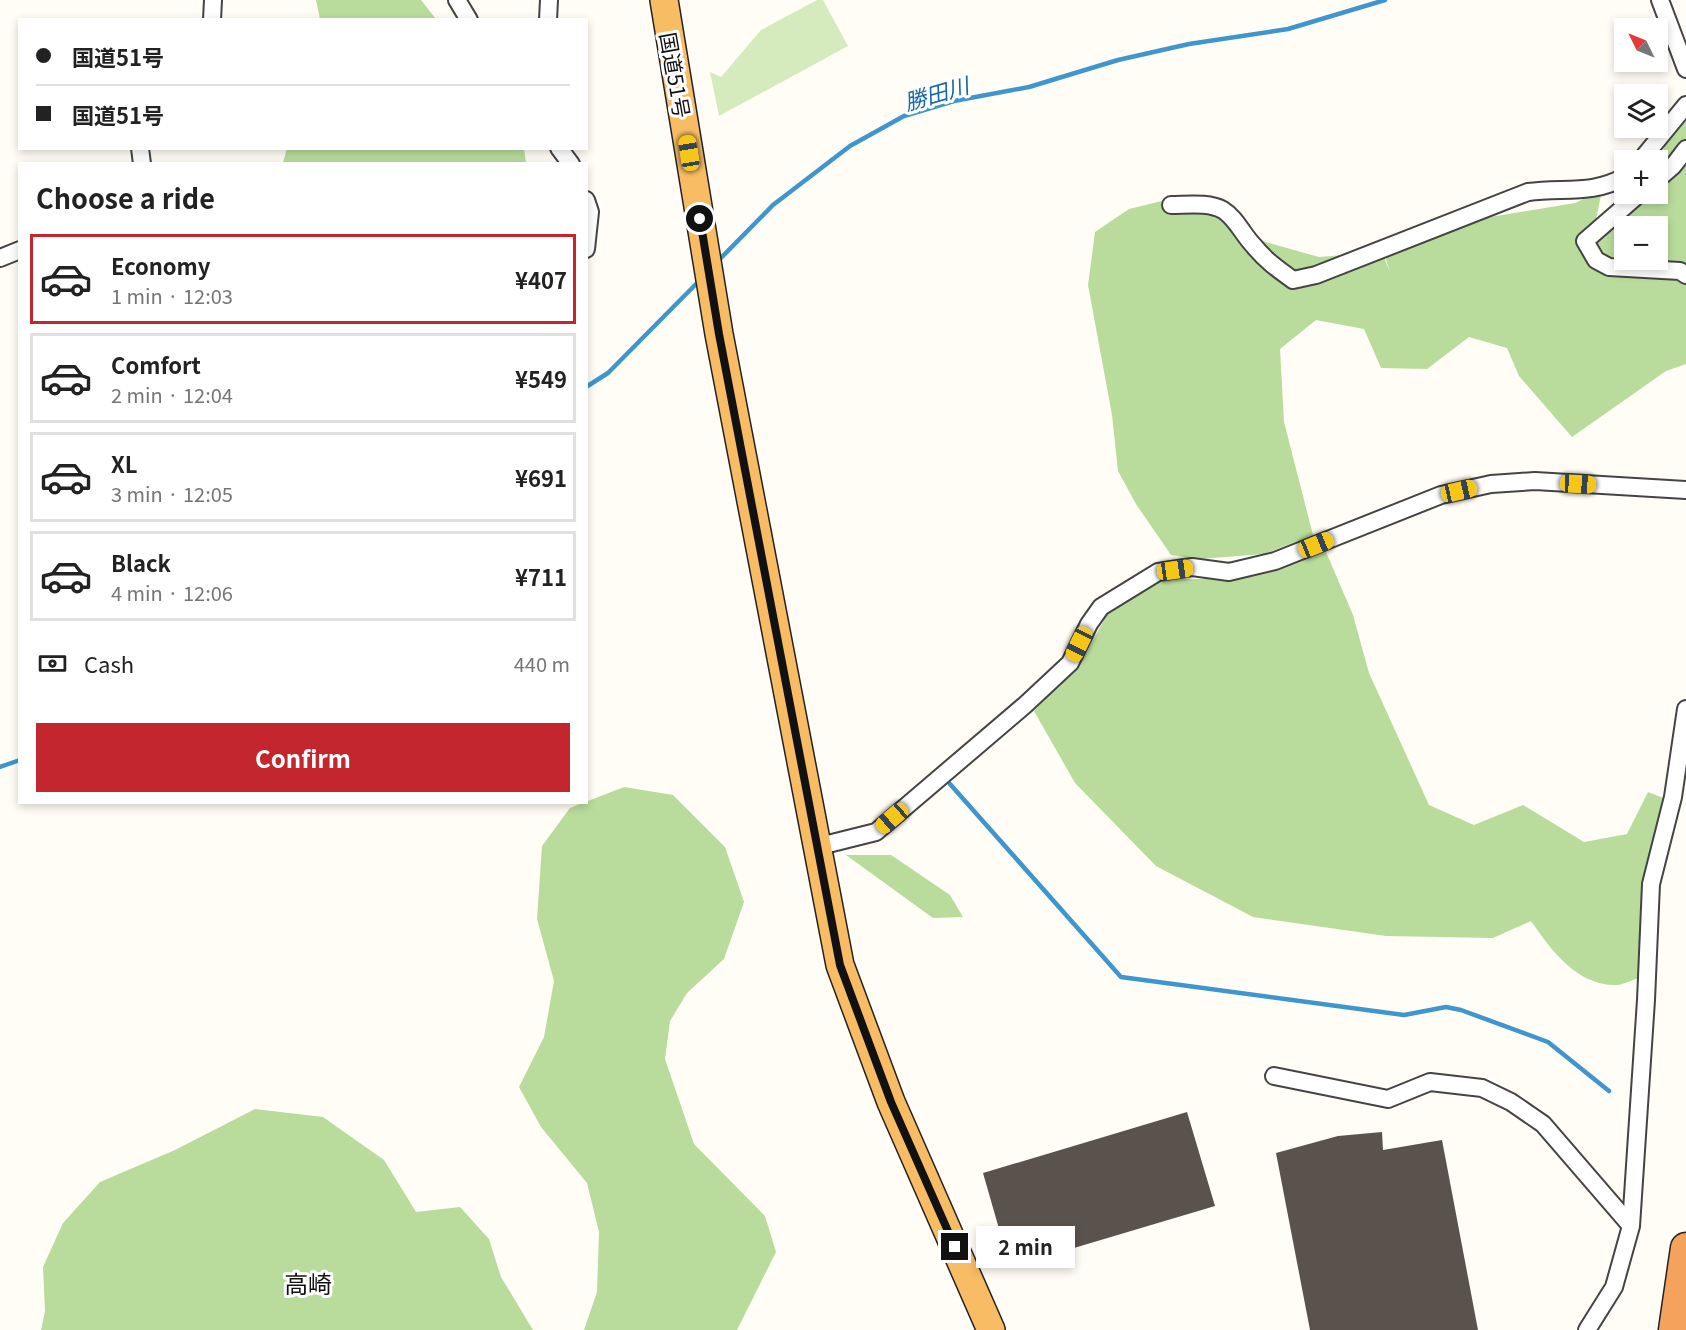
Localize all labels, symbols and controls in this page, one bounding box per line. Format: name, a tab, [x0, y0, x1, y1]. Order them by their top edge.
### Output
north arrow	[1614, 18, 1668, 72]
map controls	[1614, 18, 1668, 270]
street label: 国道51号	[654, 30, 698, 120]
text: 国道51号	[72, 40, 164, 72]
water label: 勝田川	[900, 67, 974, 116]
button: layers	[1614, 84, 1668, 138]
text: 国道51号	[72, 98, 164, 130]
car	[677, 134, 701, 172]
button: +	[1614, 150, 1668, 204]
text: Choose a ride	[36, 178, 215, 217]
route start	[686, 205, 713, 232]
button: −	[1614, 216, 1668, 270]
text: Economy	[111, 249, 210, 281]
icon: car	[39, 252, 93, 306]
text: ¥407	[515, 263, 567, 295]
text: 1 min · 12:03	[111, 281, 233, 310]
text: Comfort	[111, 348, 201, 380]
icon: car	[39, 351, 93, 405]
text: ¥549	[515, 362, 567, 394]
text: 2 min · 12:04	[111, 380, 233, 409]
text: XL	[111, 447, 138, 479]
icon: car	[39, 450, 93, 504]
text: ¥691	[515, 461, 567, 493]
car	[1560, 474, 1596, 494]
car	[1439, 478, 1479, 504]
text: 3 min · 12:05	[111, 479, 233, 508]
car	[1296, 530, 1336, 560]
text: Black	[111, 546, 171, 578]
icon: car	[39, 549, 93, 603]
car	[1156, 559, 1194, 581]
text: ¥711	[515, 560, 567, 592]
text: 4 min · 12:06	[111, 578, 233, 607]
car	[1063, 624, 1095, 664]
icon: cash	[36, 647, 69, 680]
text: Cash	[84, 647, 134, 679]
text: 440 m	[514, 649, 570, 678]
button: Confirm	[36, 723, 570, 792]
car	[873, 799, 911, 837]
callout: 2 min	[976, 1226, 1075, 1268]
text: 2 min	[998, 1232, 1053, 1261]
route end	[941, 1233, 968, 1260]
district label: 高崎	[284, 1265, 332, 1300]

